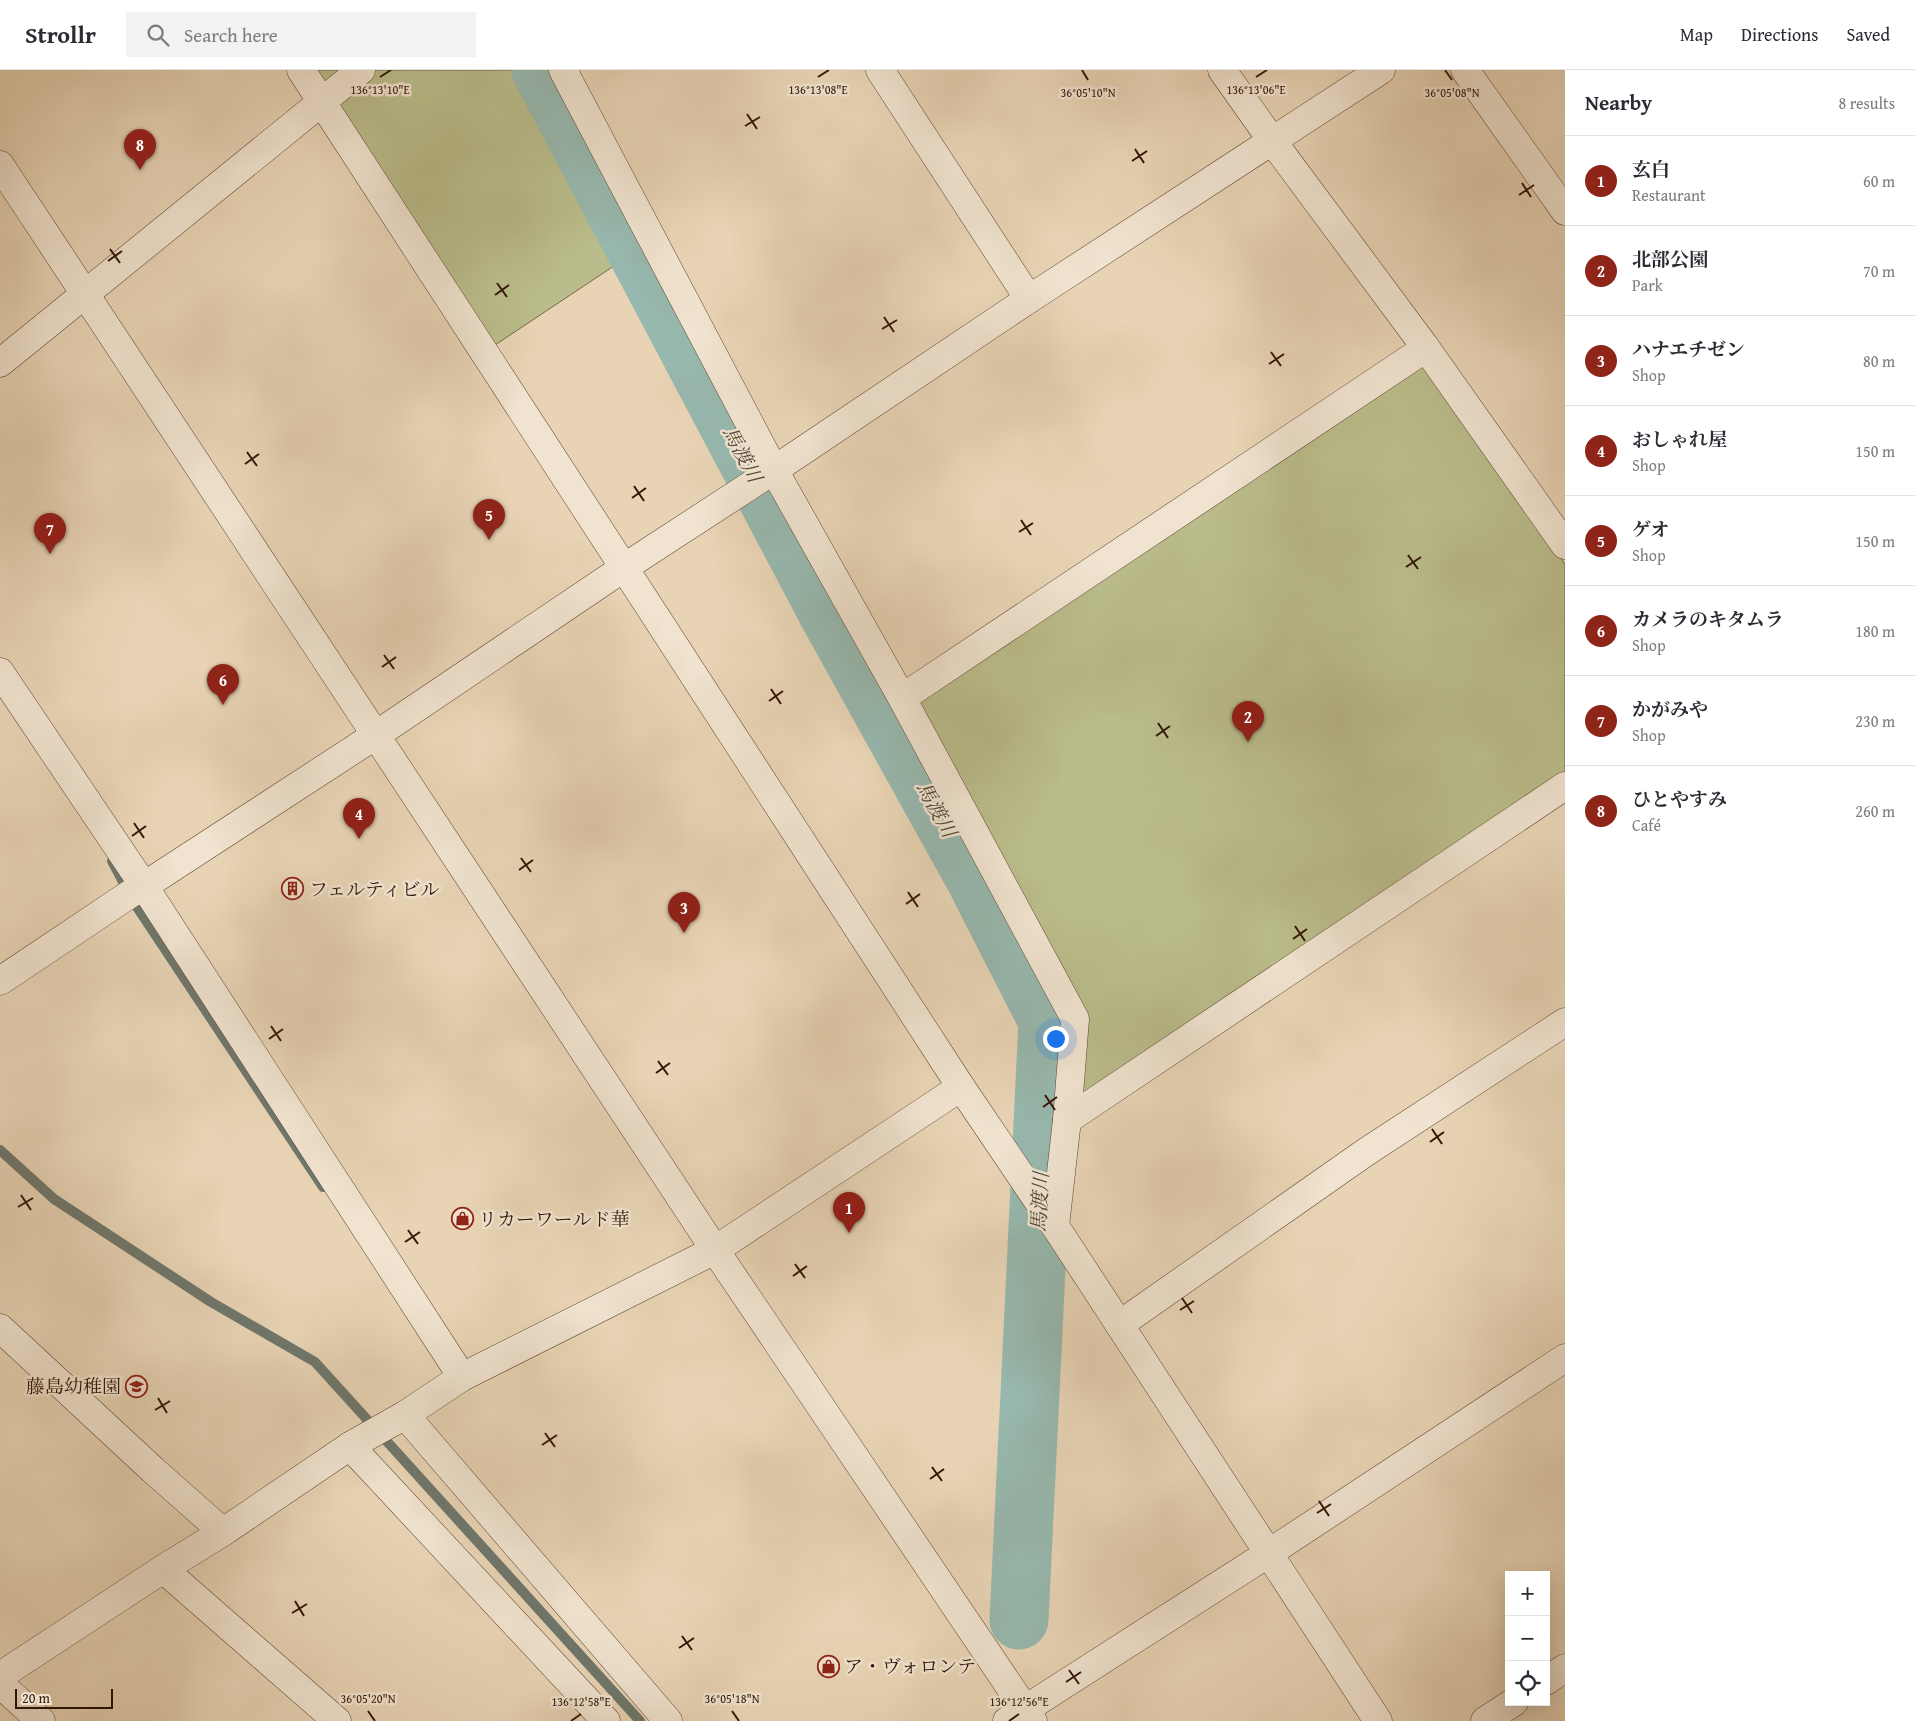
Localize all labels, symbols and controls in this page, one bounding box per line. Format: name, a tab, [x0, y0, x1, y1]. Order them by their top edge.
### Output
search box	[126, 12, 476, 57]
text: Strollr	[25, 17, 96, 52]
icon: search	[144, 21, 172, 49]
text: Search here	[184, 21, 278, 49]
text: Map	[1680, 21, 1713, 48]
text: Directions	[1741, 21, 1818, 48]
text: Saved	[1846, 21, 1890, 48]
text: 136°13'10"E	[350, 81, 410, 98]
text: 136°13'08"E	[788, 81, 848, 98]
text: 136°13'06"E	[1226, 81, 1286, 98]
text: 36°05'10"N	[1060, 84, 1116, 101]
text: 36°05'08"N	[1424, 84, 1480, 101]
text: Nearby	[1585, 87, 1652, 118]
text: 8 results	[1838, 91, 1895, 115]
pin: 8	[124, 129, 156, 170]
text: 玄白	[1632, 155, 1670, 183]
text: 1	[1597, 169, 1605, 193]
text: 60 m	[1863, 169, 1895, 193]
text: Restaurant	[1632, 183, 1706, 207]
text: 北部公園	[1632, 245, 1708, 273]
text: 2	[1597, 259, 1605, 283]
text: 70 m	[1863, 259, 1895, 283]
text: Park	[1632, 273, 1663, 297]
text: ハナエチゼン	[1632, 335, 1745, 363]
text: 3	[1597, 349, 1605, 373]
text: 80 m	[1863, 349, 1895, 373]
text: Shop	[1632, 363, 1666, 387]
water label: 馬渡川	[716, 421, 771, 489]
text: おしゃれ屋	[1632, 425, 1727, 453]
text: 4	[1597, 439, 1605, 463]
text: 150 m	[1855, 439, 1895, 463]
text: Shop	[1632, 453, 1666, 477]
pin: 5	[473, 499, 505, 540]
pin: 7	[34, 513, 66, 554]
text: ゲオ	[1632, 515, 1670, 543]
text: 5	[1597, 529, 1605, 553]
text: 150 m	[1855, 529, 1895, 553]
text: Shop	[1632, 543, 1666, 567]
text: カメラのキタムラ	[1632, 605, 1784, 633]
text: 6	[1597, 619, 1605, 643]
text: 180 m	[1855, 619, 1895, 643]
text: Shop	[1632, 633, 1666, 657]
pin: 6	[207, 664, 239, 705]
text: かがみや	[1632, 695, 1708, 723]
pin: 2	[1232, 701, 1264, 742]
text: 7	[1597, 709, 1605, 733]
text: 230 m	[1855, 709, 1895, 733]
text: Shop	[1632, 723, 1666, 747]
water label: 馬渡川	[910, 776, 965, 844]
text: ひとやすみ	[1632, 785, 1727, 813]
pin: 4	[343, 798, 375, 839]
text: 8	[1597, 799, 1605, 823]
text: 260 m	[1855, 799, 1895, 823]
text: Café	[1632, 813, 1661, 837]
place label: フェルティビル	[309, 875, 440, 903]
building icon: フェルティビル	[281, 877, 305, 901]
pin: 3	[668, 892, 700, 933]
your location	[1043, 1026, 1069, 1052]
water label: 馬渡川	[1023, 1169, 1055, 1233]
pin: 1	[833, 1192, 865, 1233]
place label: リカーワールド華	[478, 1205, 629, 1233]
shop icon: リカーワールド華	[450, 1207, 474, 1231]
place label: 藤島幼稚園	[26, 1372, 121, 1400]
school or university icon: 藤島幼稚園	[125, 1374, 149, 1398]
map controls	[1505, 1571, 1550, 1706]
button: +	[1505, 1571, 1550, 1616]
button: −	[1505, 1616, 1550, 1661]
place label: ア・ヴォロンテ	[844, 1652, 976, 1680]
shop icon: ア・ヴォロンテ	[816, 1654, 840, 1678]
button: locate	[1505, 1661, 1550, 1706]
scale bar	[15, 1686, 112, 1709]
text: 20 m	[22, 1688, 50, 1708]
text: 36°05'20"N	[340, 1690, 396, 1707]
text: 36°05'18"N	[704, 1690, 760, 1707]
text: 136°12'58"E	[551, 1693, 611, 1710]
text: 136°12'56"E	[989, 1693, 1049, 1710]

